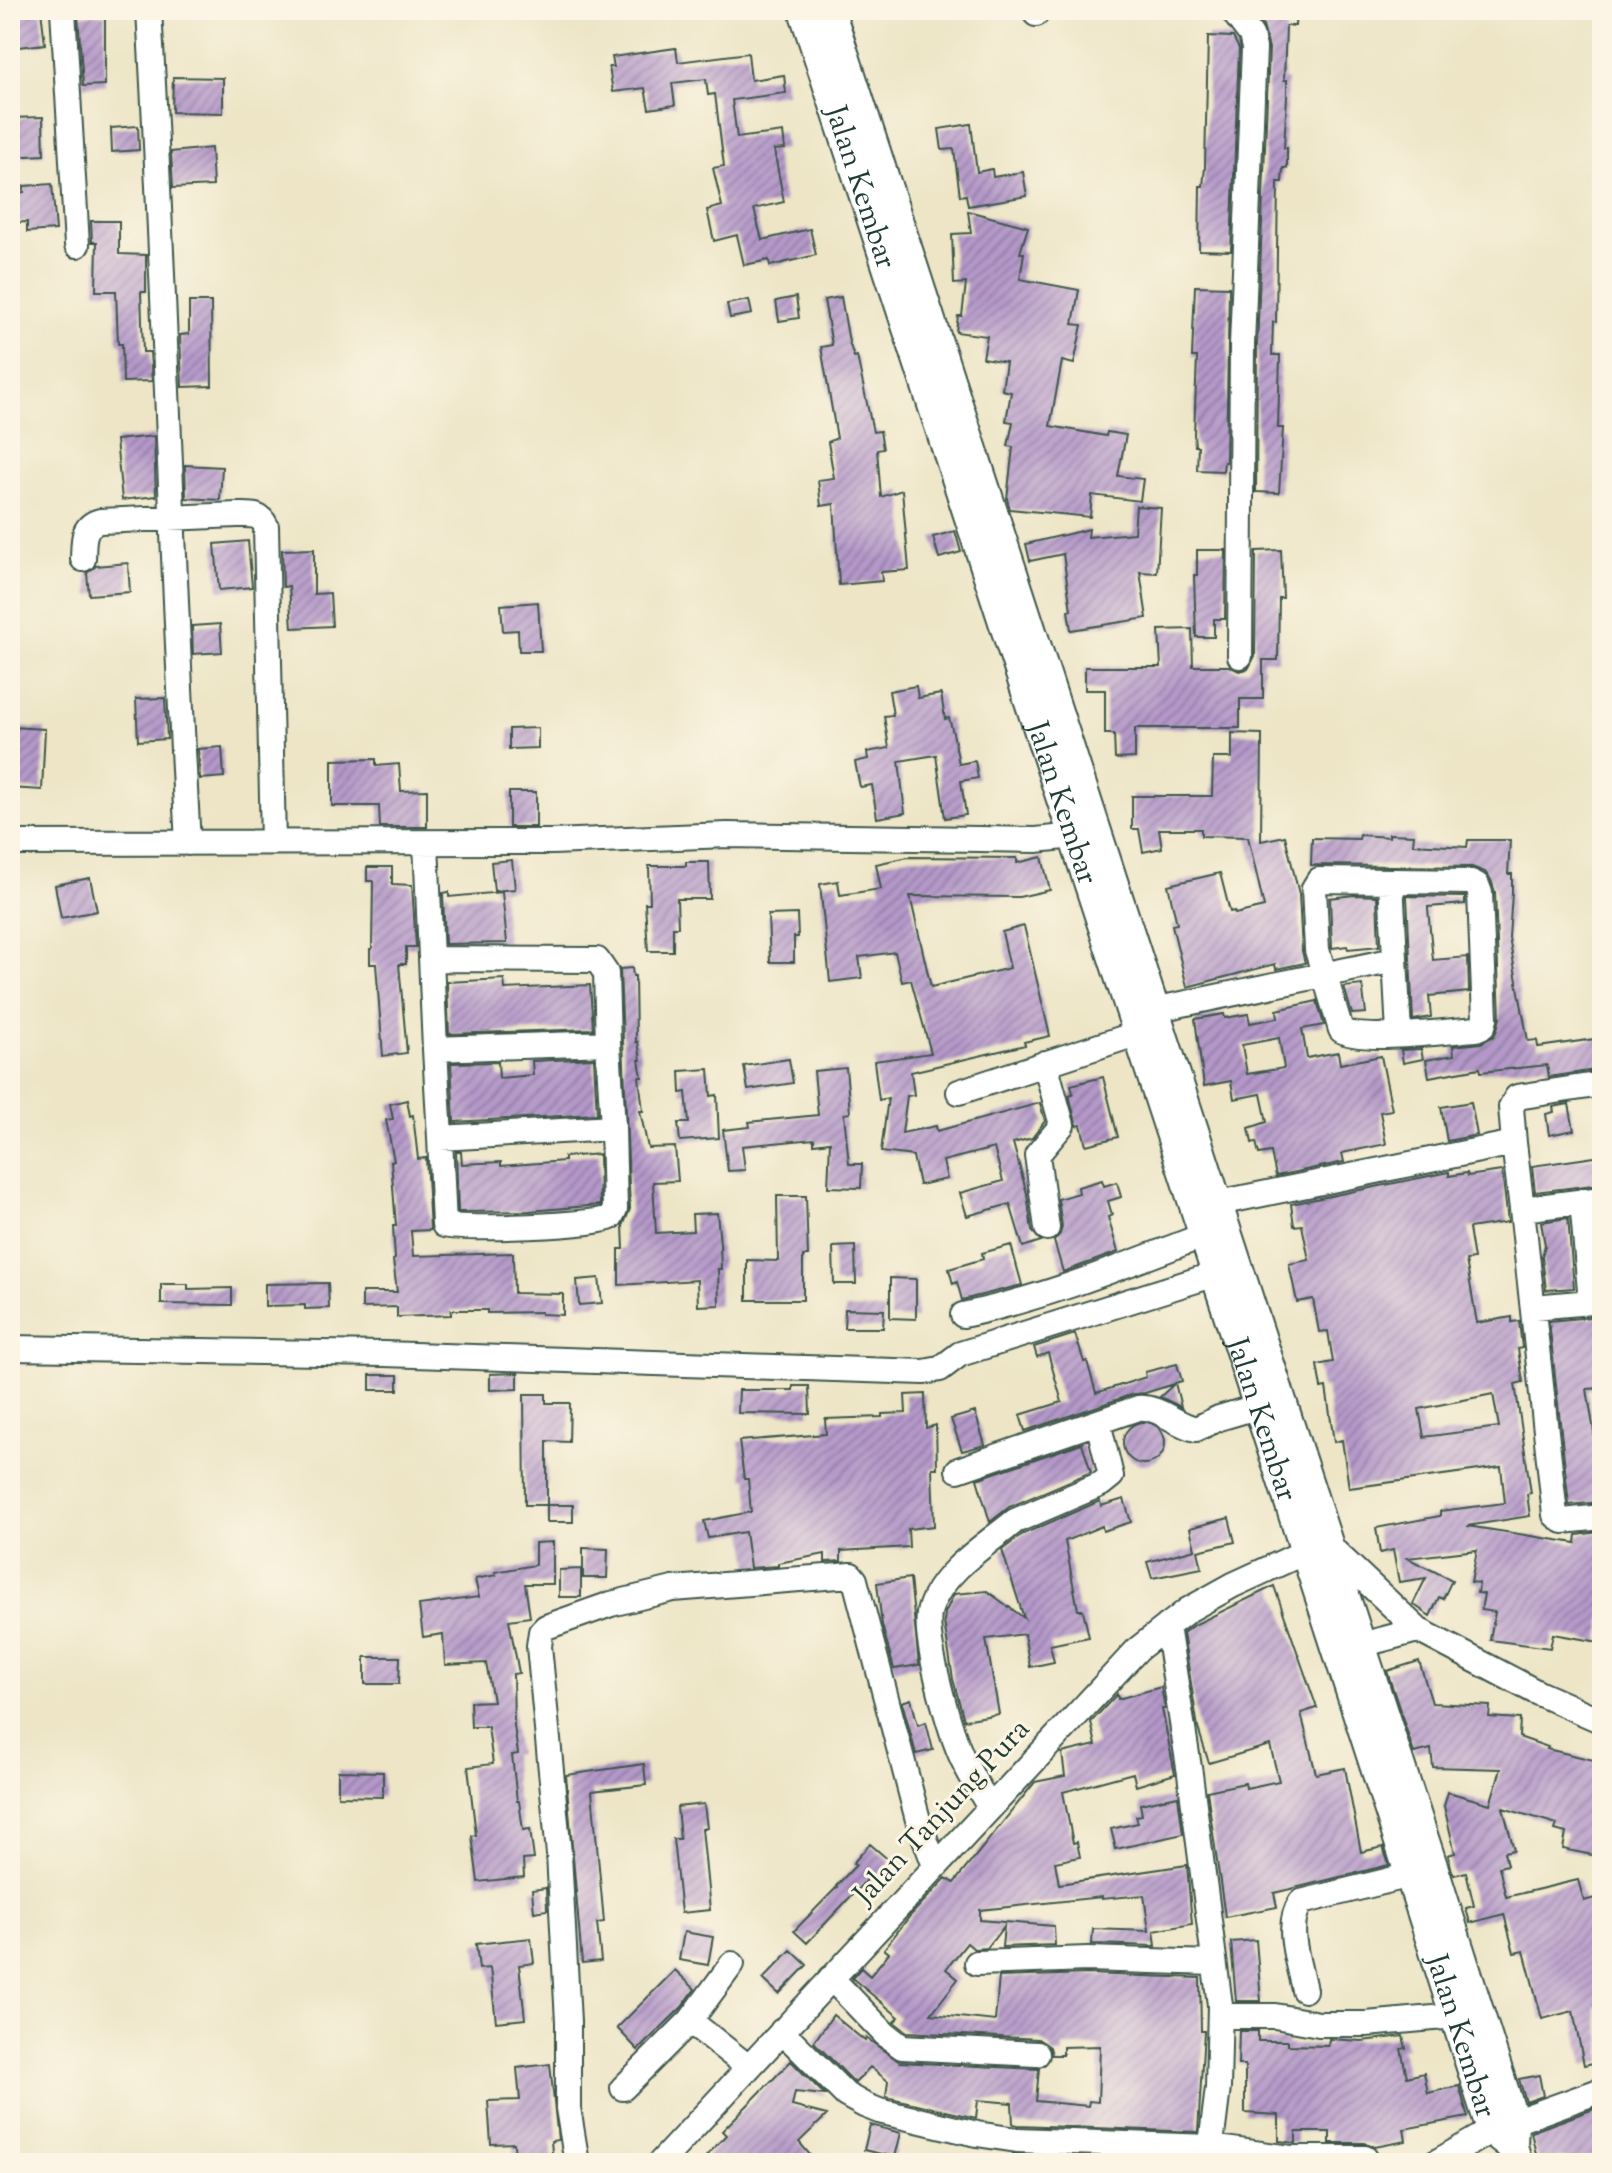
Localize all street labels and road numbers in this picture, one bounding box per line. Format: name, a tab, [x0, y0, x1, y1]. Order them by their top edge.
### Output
street label: Jalan Kembar	[812, 99, 906, 275]
street label: Jalan Kembar	[1014, 715, 1107, 890]
street label: Jalan Kembar	[1213, 1331, 1307, 1507]
street label: Jalan Tanjung Pura	[843, 1710, 1041, 1917]
street label: Jalan Kembar	[1413, 1947, 1506, 2123]

